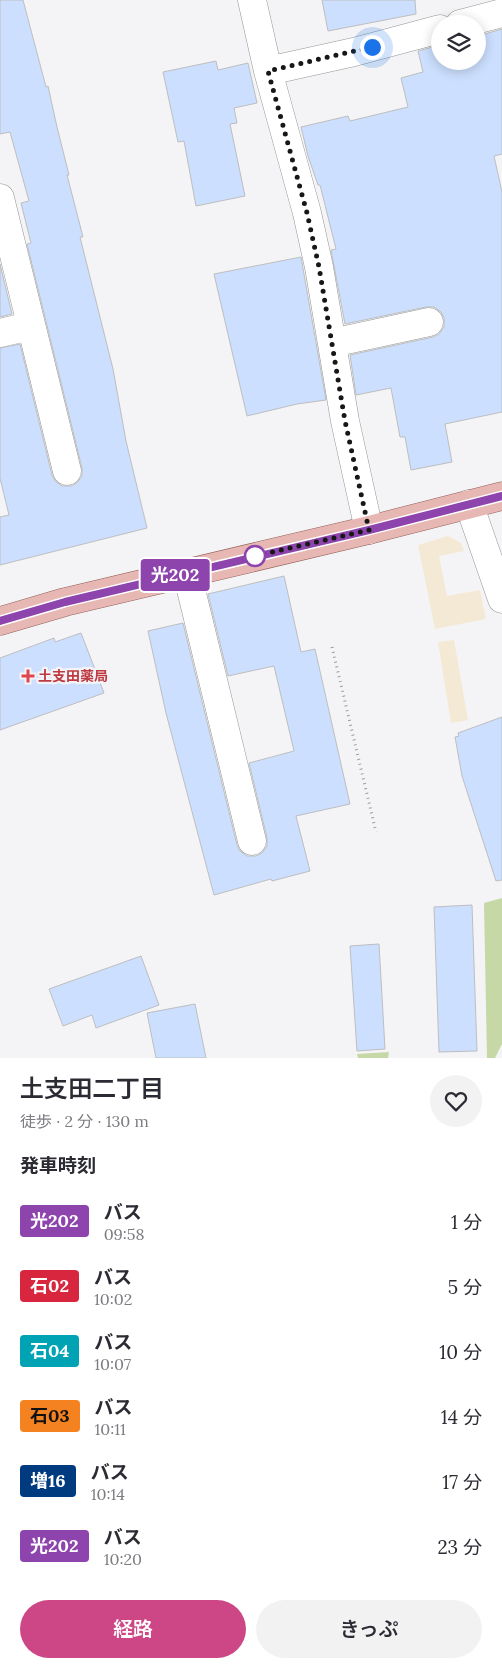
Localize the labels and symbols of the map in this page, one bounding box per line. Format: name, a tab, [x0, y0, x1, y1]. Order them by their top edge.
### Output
your location	[360, 35, 385, 60]
unlabelled marker	[244, 545, 266, 567]
line badge: 光202	[140, 559, 210, 591]
place label: 土支田薬局	[38, 667, 108, 685]
marker: 土支田薬局	[22, 670, 34, 682]

